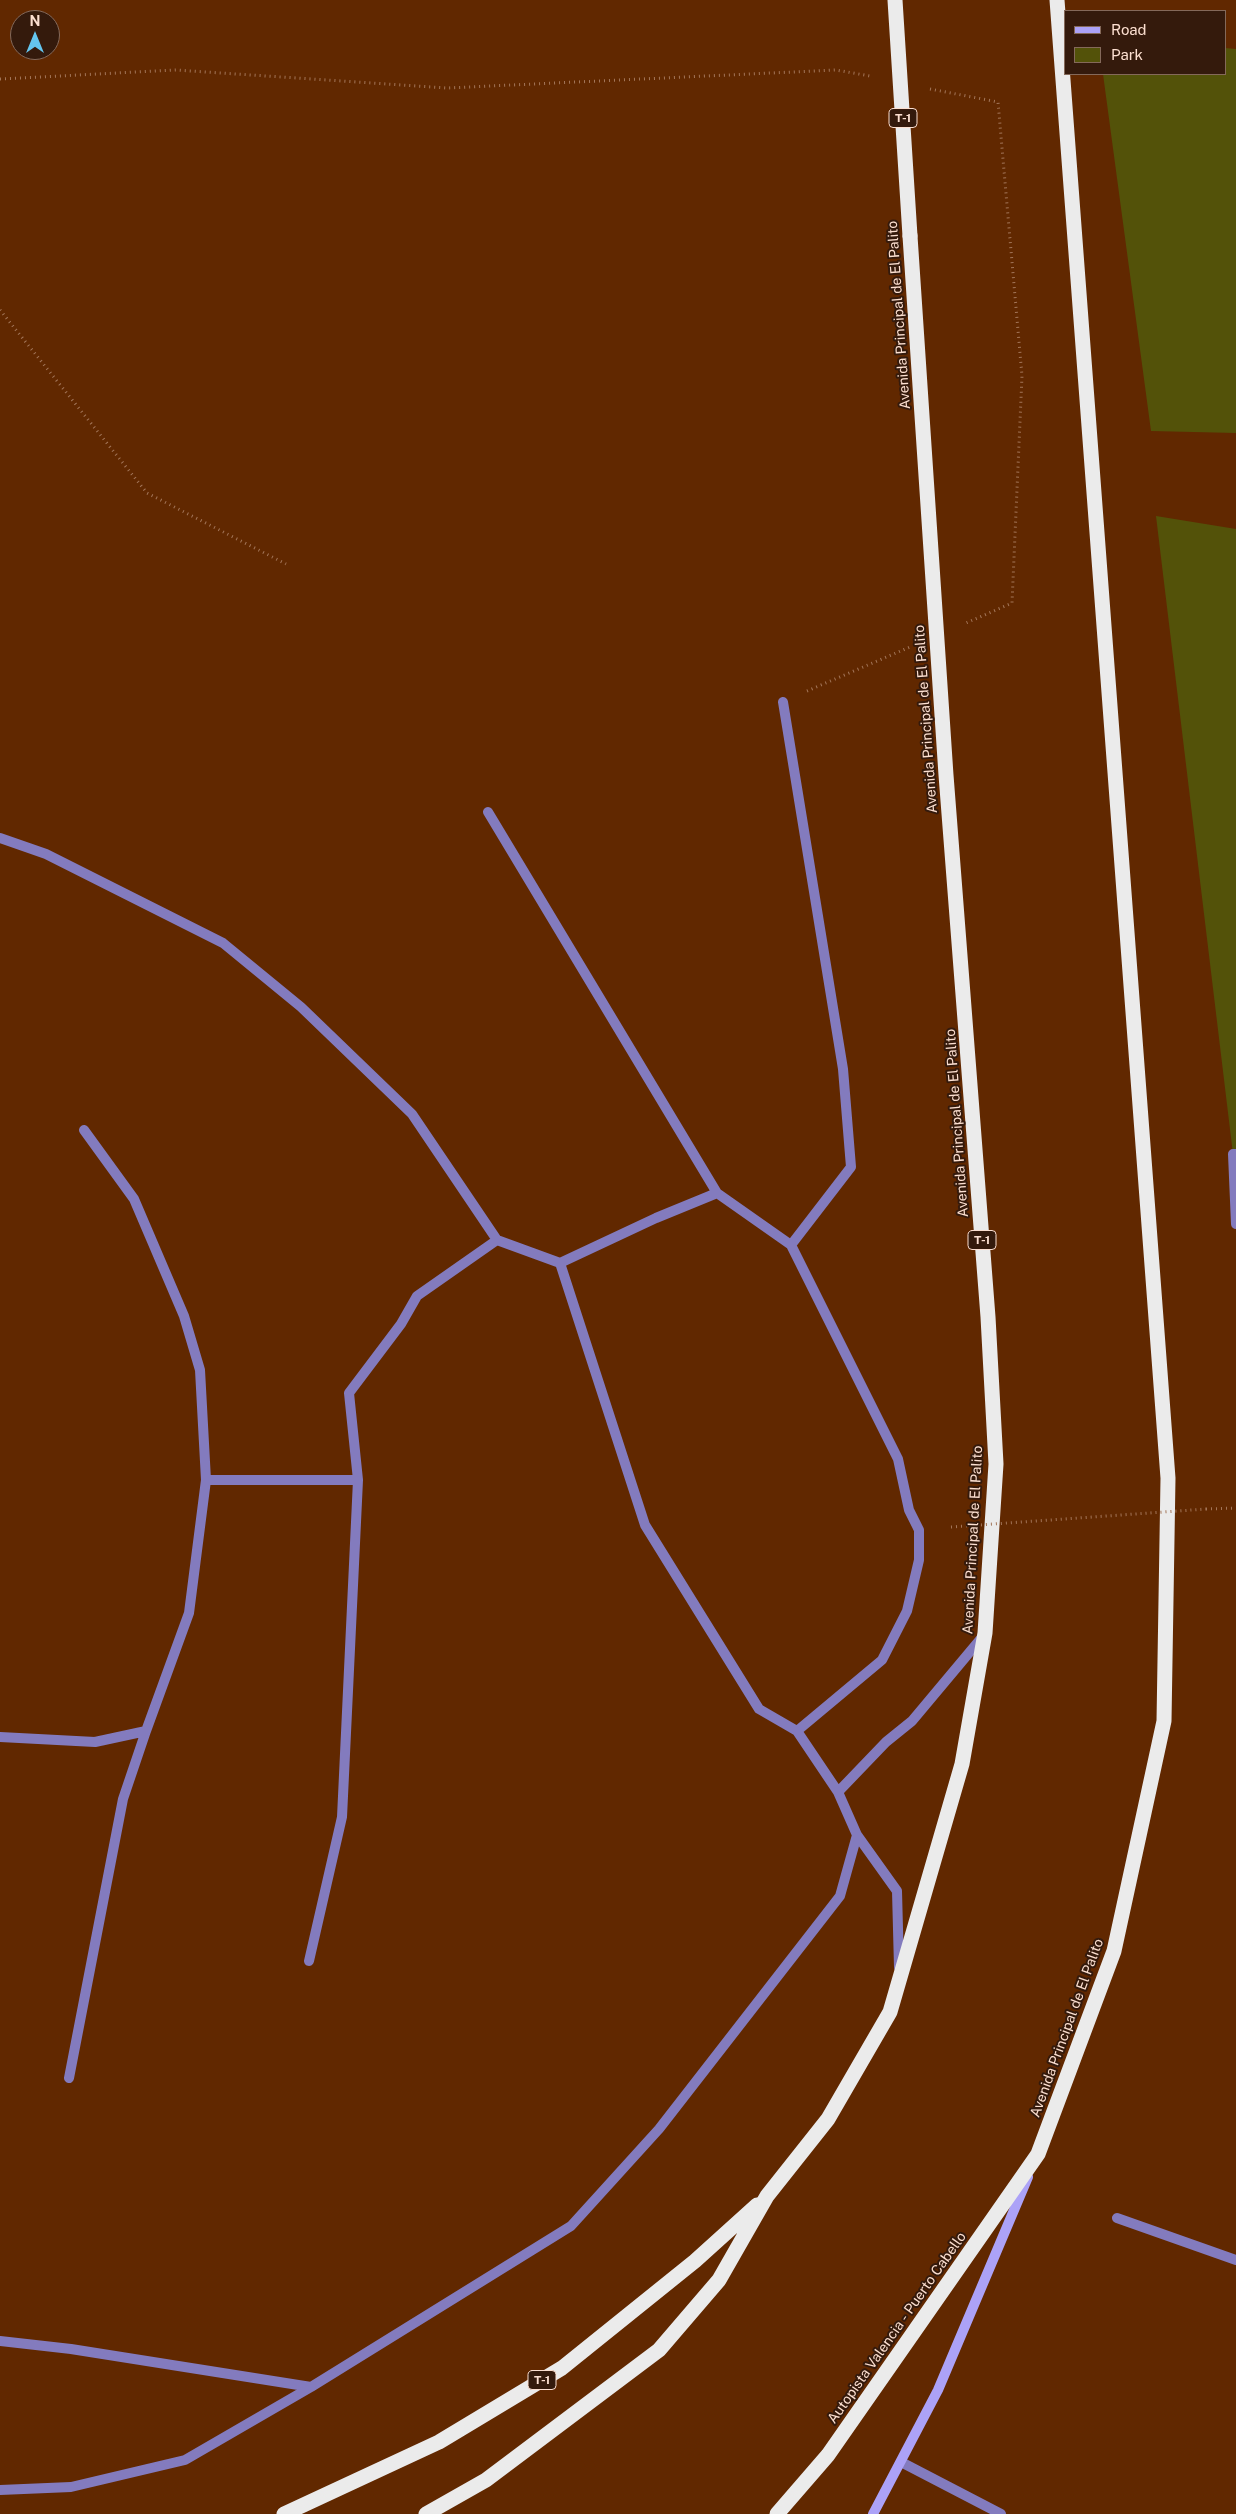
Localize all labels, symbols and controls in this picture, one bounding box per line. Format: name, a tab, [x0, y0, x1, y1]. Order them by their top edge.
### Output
north arrow	[10, 10, 60, 60]
legend	[1064, 10, 1226, 75]
text: N	[30, 13, 40, 29]
text: Road	[1111, 21, 1147, 38]
text: Park	[1111, 46, 1143, 63]
road number: T-1	[889, 109, 917, 128]
street label: Avenida Principal de El Palito	[884, 220, 914, 410]
street label: Avenida Principal de El Palito	[911, 624, 941, 814]
street label: Avenida Principal de El Palito	[942, 1028, 972, 1218]
road number: T-1	[968, 1230, 996, 1250]
street label: Avenida Principal de El Palito	[960, 1445, 986, 1635]
street label: Avenida Principal de El Palito	[1027, 1936, 1107, 2120]
street label: Autopista Valencia - Puerto Cabello	[824, 2229, 970, 2427]
road number: T-1	[528, 2370, 556, 2390]

